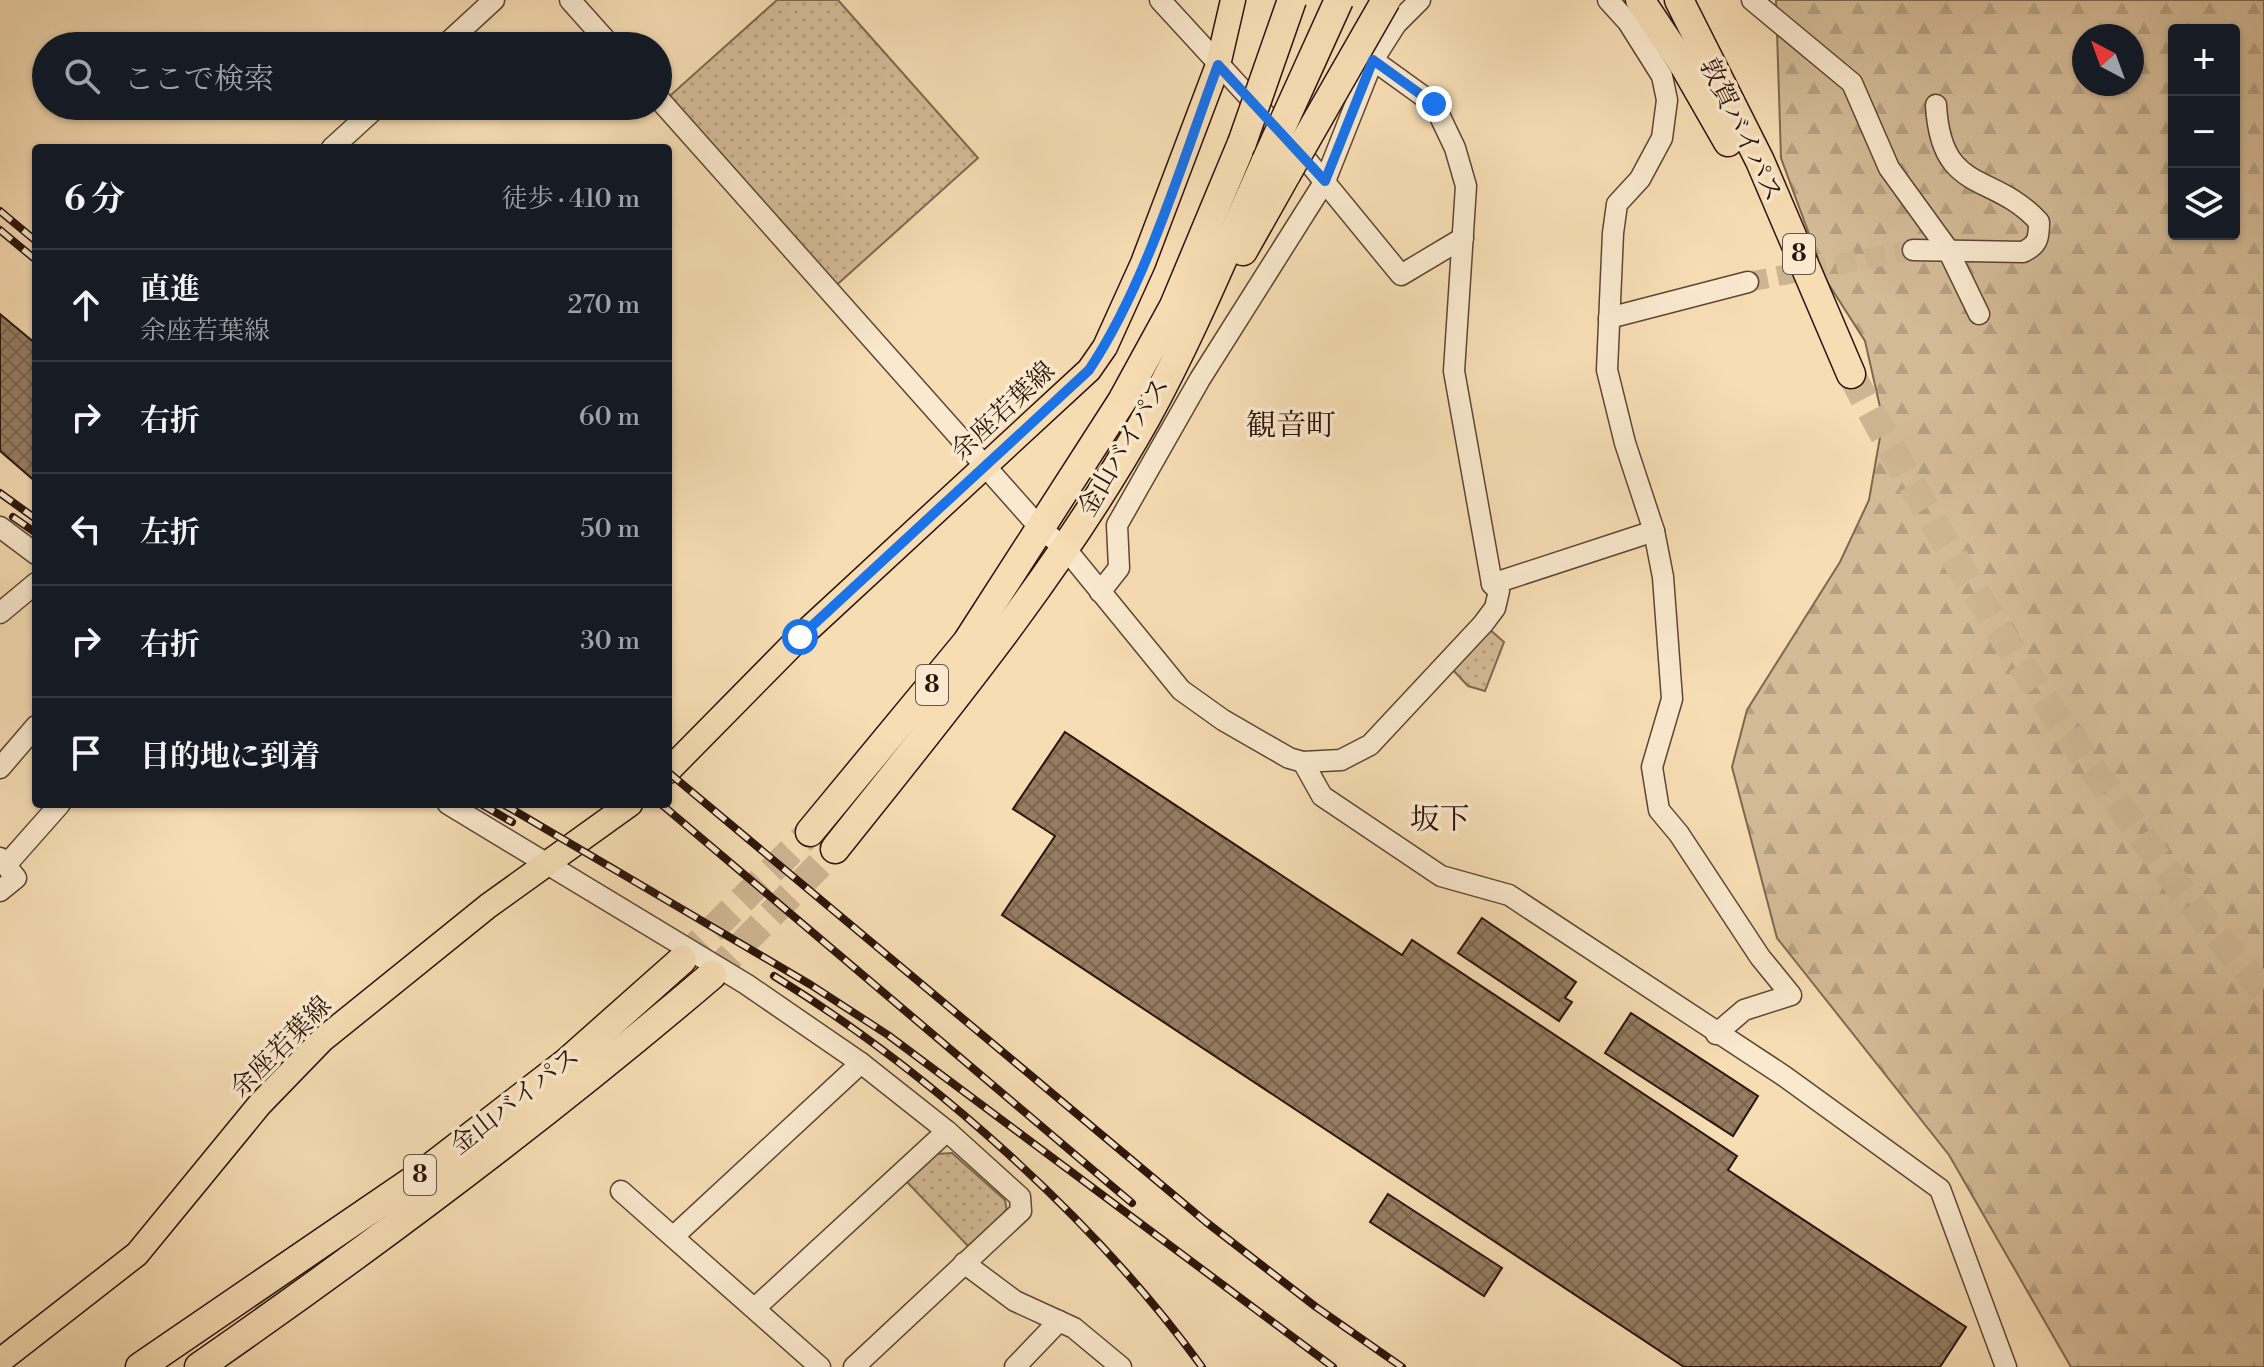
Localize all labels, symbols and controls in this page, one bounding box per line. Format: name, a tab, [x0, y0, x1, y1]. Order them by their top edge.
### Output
north arrow	[2072, 24, 2144, 96]
map controls	[2168, 24, 2240, 240]
button: +	[2168, 24, 2240, 96]
search box	[32, 32, 672, 120]
street label: 敦賀バイパス	[1693, 53, 1789, 207]
icon: search	[60, 54, 104, 98]
text: ここで検索	[124, 61, 274, 99]
route end	[1416, 86, 1452, 122]
button: −	[2168, 96, 2240, 168]
button: layers	[2168, 168, 2240, 240]
text: 6 分	[64, 179, 125, 221]
text: 徒歩 · 410 m	[502, 183, 640, 215]
road number: 8	[1783, 234, 1815, 274]
text: 直進	[140, 271, 200, 309]
icon: ahead	[64, 283, 108, 327]
text: 270 m	[567, 289, 640, 321]
text: 余座若葉線	[140, 315, 270, 347]
street label: 余座若葉線	[945, 355, 1061, 467]
street label: 金山バイパス	[1071, 372, 1177, 522]
icon: right	[64, 395, 108, 439]
text: 60 m	[579, 401, 640, 433]
text: 右折	[140, 402, 200, 440]
district label: 観音町	[1246, 407, 1336, 445]
icon: left	[64, 507, 108, 551]
text: 50 m	[580, 513, 640, 545]
text: 左折	[140, 514, 200, 552]
icon: right	[64, 619, 108, 663]
route start	[782, 619, 818, 655]
text: 30 m	[580, 625, 640, 657]
text: 右折	[140, 626, 200, 664]
road number: 8	[916, 665, 948, 705]
icon: arrive	[64, 731, 108, 775]
text: 目的地に到着	[140, 738, 320, 776]
district label: 坂下	[1410, 801, 1470, 839]
street label: 余座若葉線	[224, 990, 338, 1104]
street label: 金山バイパス	[444, 1041, 586, 1161]
road number: 8	[404, 1155, 436, 1195]

